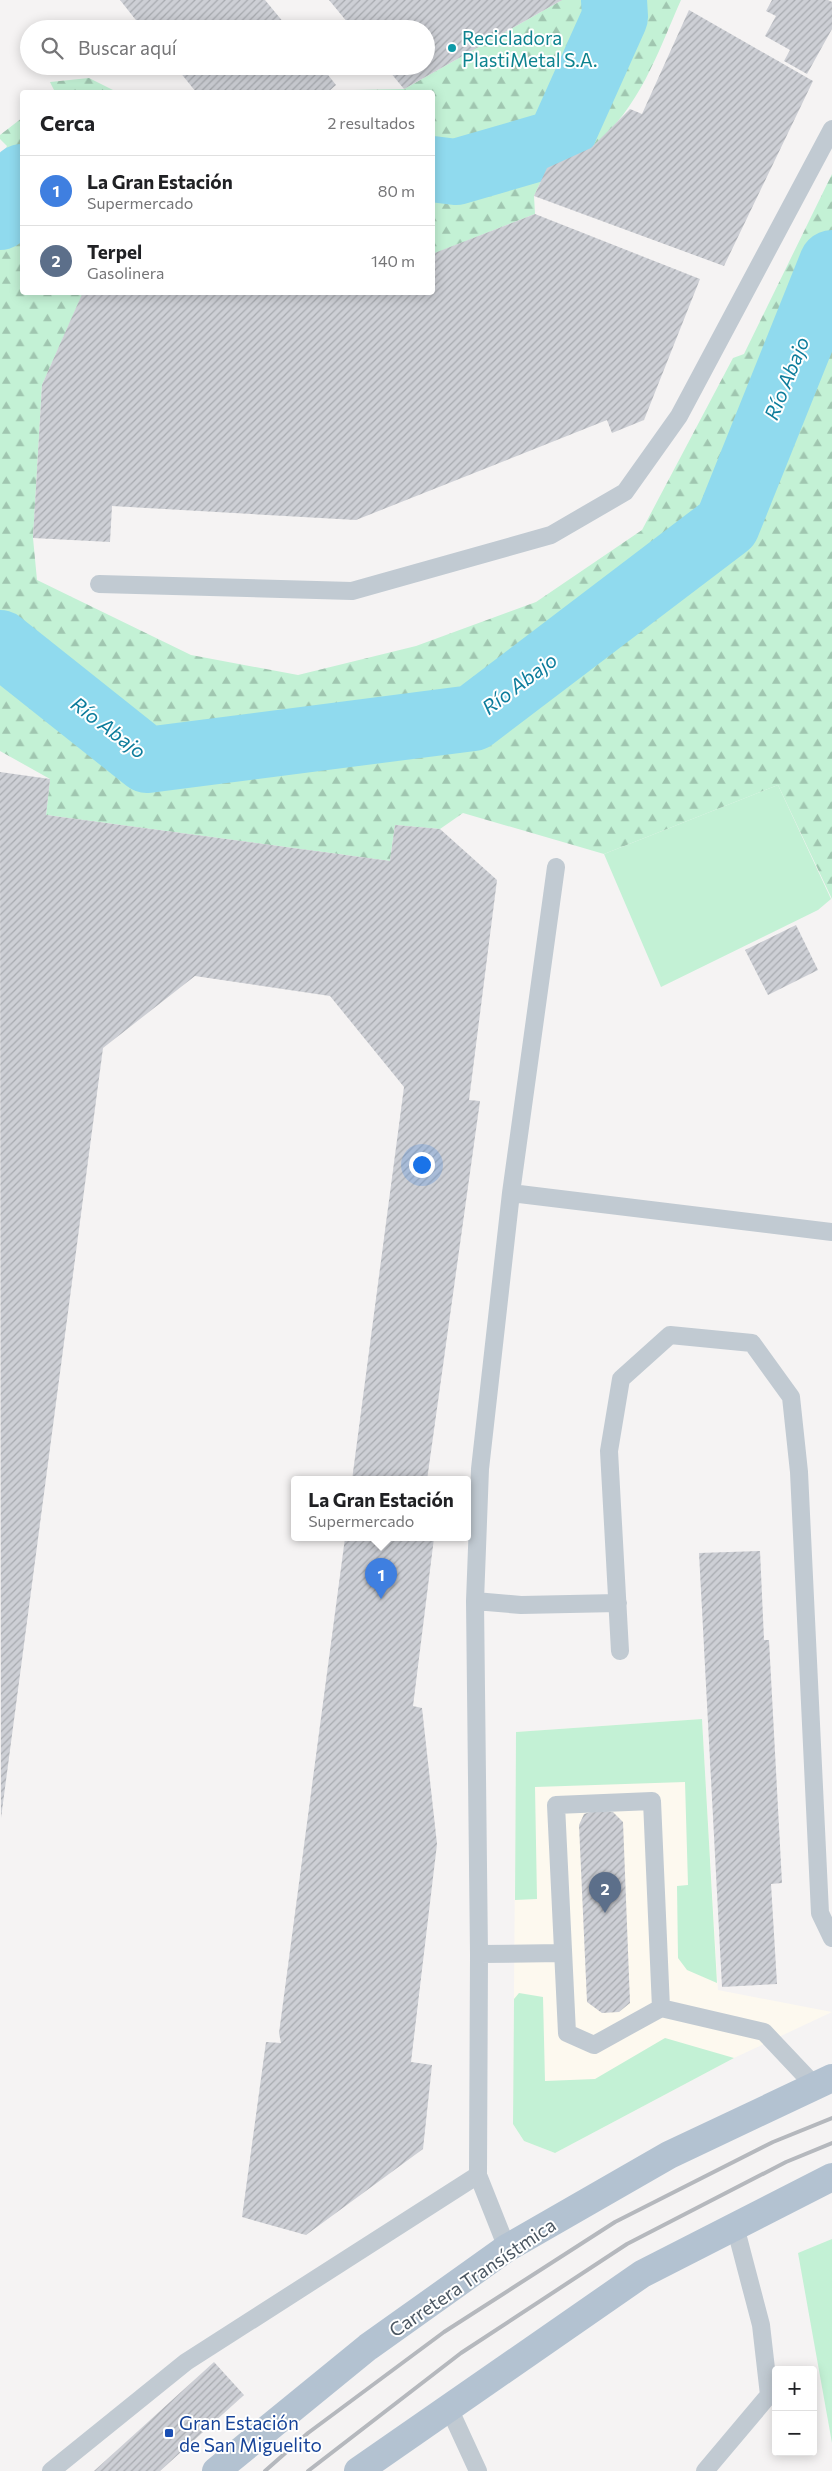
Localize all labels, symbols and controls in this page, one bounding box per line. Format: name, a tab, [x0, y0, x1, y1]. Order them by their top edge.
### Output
search box	[20, 20, 435, 75]
place label: Recicladora PlastiMetal S.A.	[462, 26, 597, 71]
icon: search	[38, 34, 66, 62]
text: Buscar aquí	[78, 36, 177, 59]
marker: Recicladora PlastiMetal S.A.	[446, 42, 458, 54]
text: Cerca	[40, 110, 95, 135]
text: 2 resultados	[327, 113, 415, 132]
text: La Gran Estación	[87, 170, 233, 193]
text: 1	[52, 181, 60, 200]
text: 80 m	[378, 181, 415, 200]
text: Supermercado	[87, 193, 193, 212]
text: Terpel	[87, 240, 142, 263]
text: 2	[51, 251, 61, 270]
text: 140 m	[371, 251, 415, 270]
text: Gasolinera	[87, 263, 164, 282]
water label: Río Abajo	[758, 333, 814, 423]
water label: Río Abajo	[477, 647, 561, 719]
water label: Río Abajo	[67, 691, 151, 763]
your location	[409, 1152, 435, 1178]
popup	[291, 1476, 471, 1541]
text: La Gran Estación	[308, 1488, 454, 1511]
text: Supermercado	[308, 1511, 414, 1530]
pin: 1	[365, 1558, 397, 1599]
pin: 2	[589, 1872, 621, 1913]
street label: Carretera Transístmica	[384, 2213, 560, 2341]
map controls	[772, 2366, 817, 2456]
button: +	[772, 2366, 817, 2411]
place label: Gran Estación de San Miguelito	[179, 2411, 322, 2456]
button: −	[772, 2411, 817, 2456]
marker: Gran Estación de San Miguelito	[163, 2427, 175, 2439]

